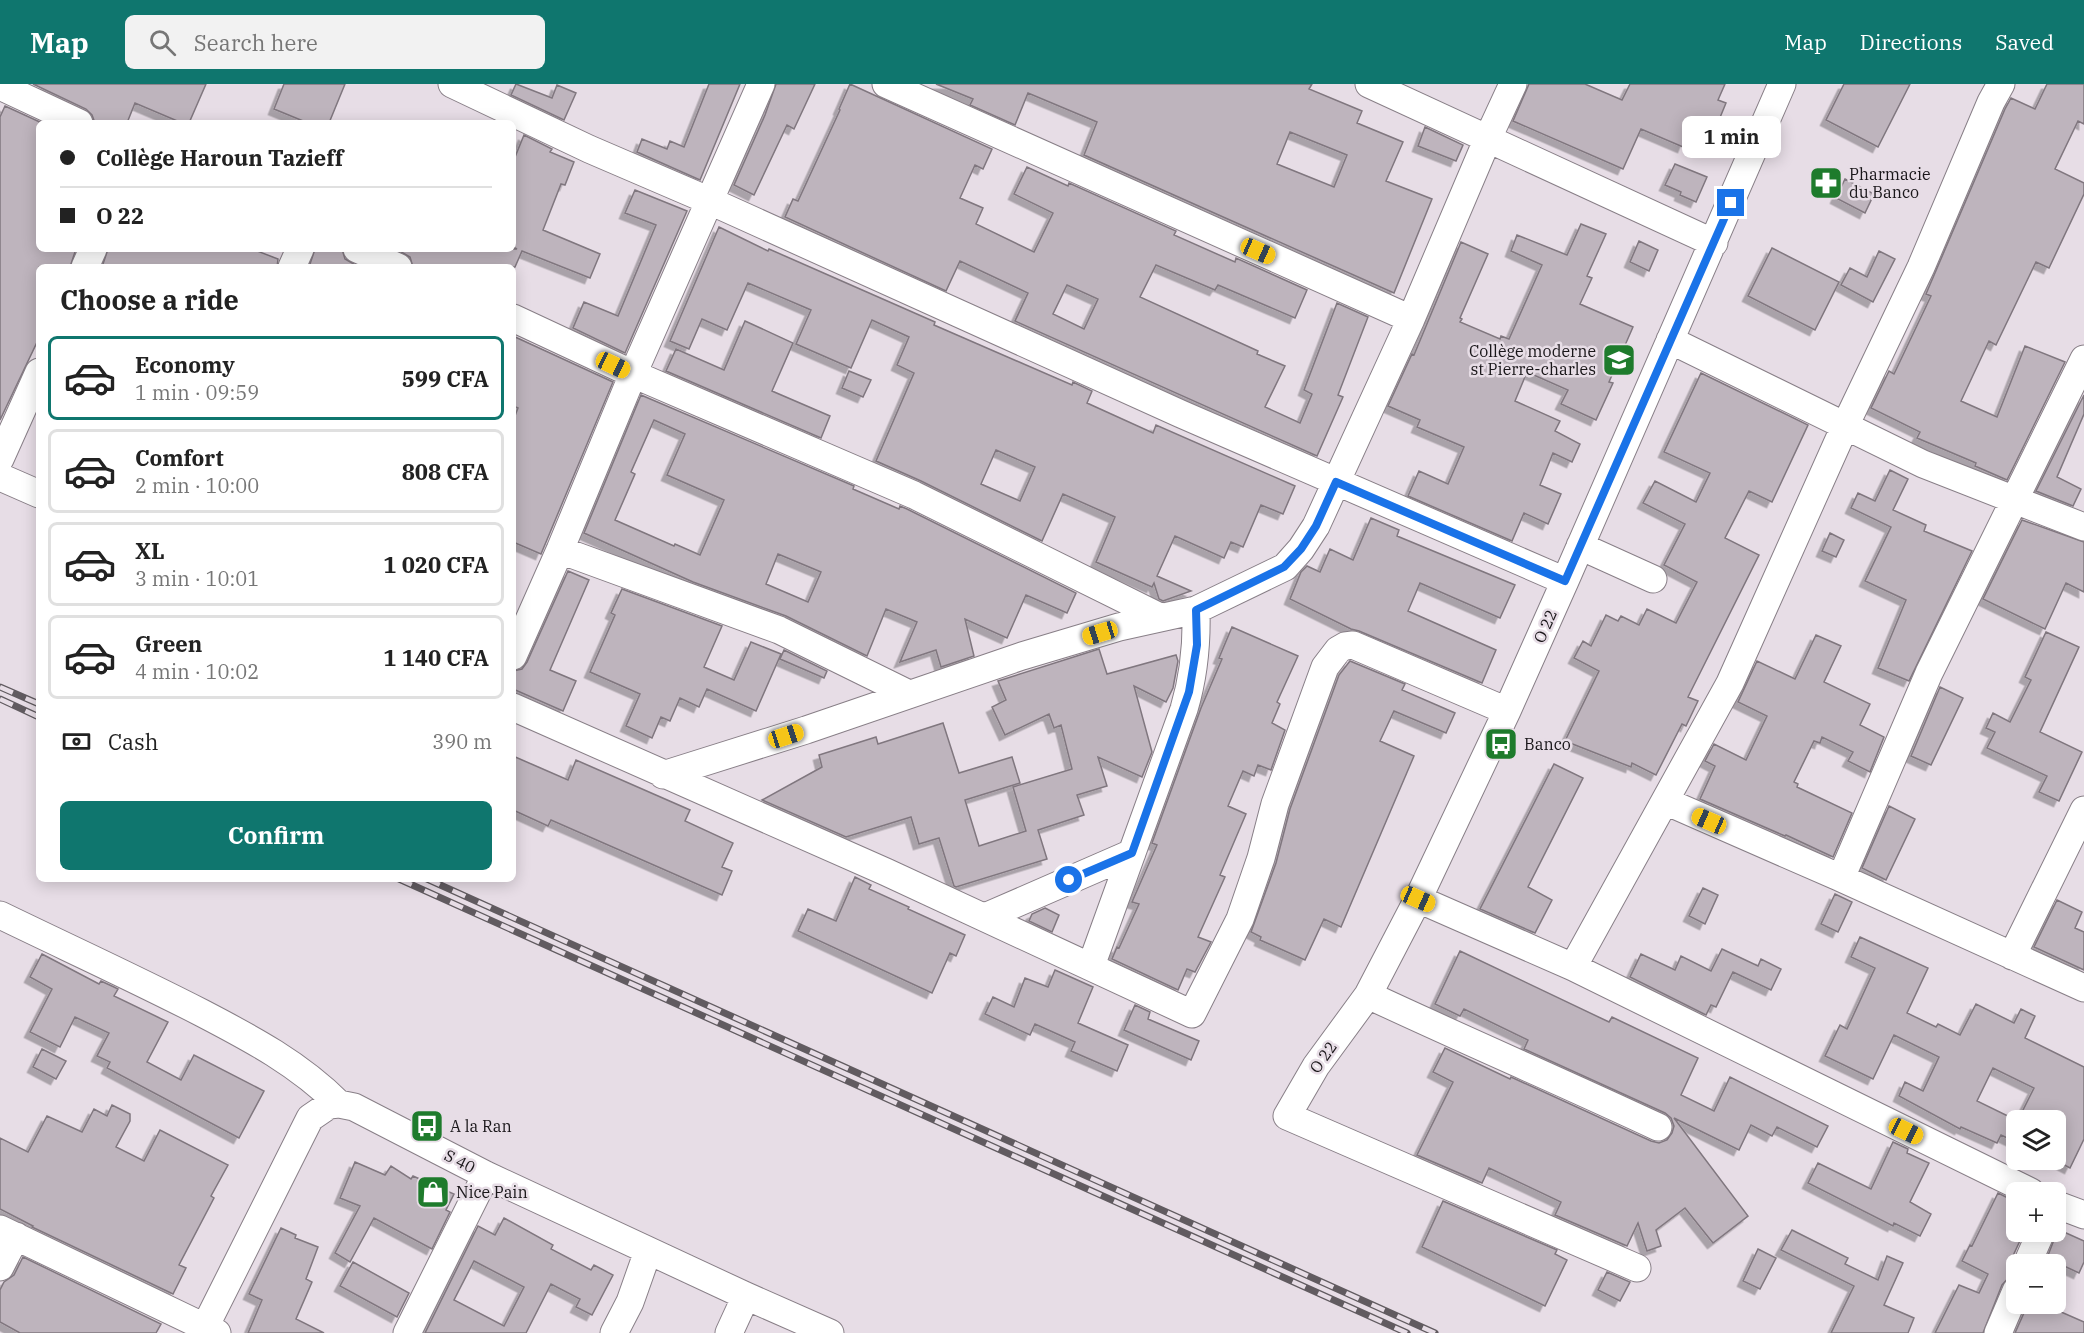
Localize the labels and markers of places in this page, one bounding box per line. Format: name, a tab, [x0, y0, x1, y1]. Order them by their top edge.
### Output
place label: Pharmacie du Banco	[1849, 164, 1931, 202]
pharmacy icon: Pharmacie du Banco	[1808, 165, 1844, 201]
place label: Collège moderne st Pierre-charles	[1469, 341, 1596, 379]
school or university icon: Collège moderne st Pierre-charles	[1601, 342, 1637, 378]
bus stop icon: Banco	[1483, 726, 1519, 762]
place label: Banco	[1524, 734, 1571, 754]
bus stop icon: A la Ran	[409, 1108, 445, 1144]
place label: A la Ran	[450, 1116, 512, 1136]
shop icon: Nice Pain	[415, 1174, 451, 1210]
place label: Nice Pain	[456, 1182, 528, 1202]

